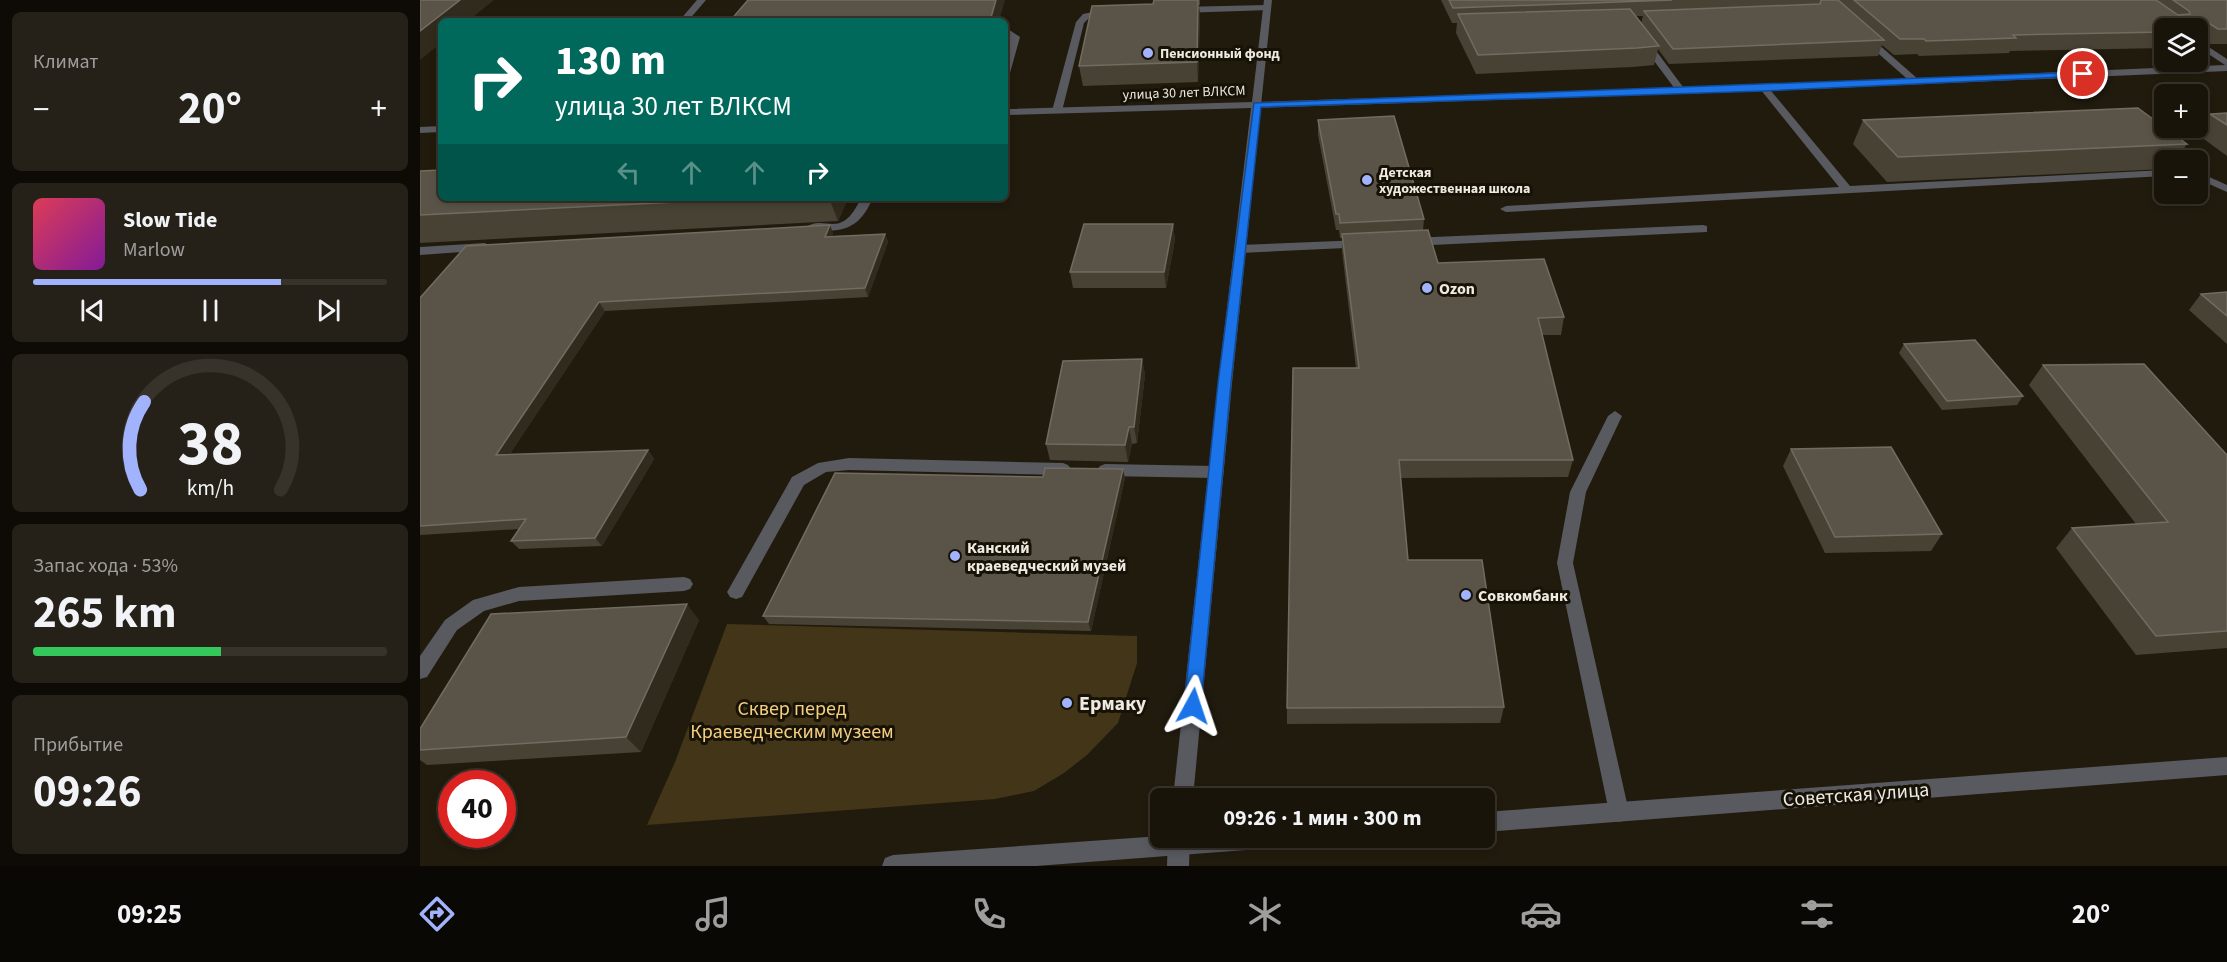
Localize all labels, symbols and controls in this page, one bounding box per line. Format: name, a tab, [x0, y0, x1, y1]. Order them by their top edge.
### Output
map controls	[2154, 18, 2208, 204]
button: layers	[2154, 18, 2208, 72]
text: 130 m	[555, 31, 666, 91]
icon: right	[456, 42, 534, 120]
place label: Пенсионный фонд	[1160, 44, 1281, 64]
marker: Пенсионный фонд	[1141, 46, 1155, 60]
text: Климат	[33, 48, 99, 76]
pin	[2057, 48, 2108, 99]
icon: arrive	[2066, 57, 2099, 90]
text: 20°	[178, 77, 242, 141]
street label: улица 30 лет ВЛКСМ	[1122, 81, 1246, 105]
button: +	[2154, 84, 2208, 138]
text: −	[33, 86, 49, 133]
text: +	[371, 86, 387, 133]
text: улица 30 лет ВЛКСМ	[555, 87, 792, 126]
button: −	[2154, 150, 2208, 204]
icon: left	[612, 156, 645, 189]
icon: ahead	[675, 156, 708, 189]
icon: ahead	[738, 156, 771, 189]
icon: right	[801, 156, 834, 189]
place label: Детская художественная школа	[1379, 163, 1530, 199]
marker: Детская художественная школа	[1360, 173, 1374, 187]
text: Slow Tide	[123, 204, 217, 236]
text: Marlow	[123, 236, 185, 264]
place label: Ozon	[1439, 278, 1475, 300]
marker: Ozon	[1420, 281, 1434, 295]
icon: previous	[76, 294, 109, 327]
icon: pause	[194, 294, 227, 327]
icon: next	[312, 294, 345, 327]
text: 38	[177, 400, 243, 489]
text: km/h	[186, 473, 234, 504]
place label: Канский краеведческий музей	[967, 537, 1126, 577]
marker: Канский краеведческий музей	[948, 549, 962, 563]
text: Запас хода · 53%	[33, 552, 178, 580]
text: 265 km	[33, 581, 177, 645]
place label: Совкомбанк	[1478, 585, 1568, 607]
marker: Совкомбанк	[1459, 588, 1473, 602]
position arrow	[1161, 674, 1225, 738]
place label: Ермаку	[1079, 690, 1147, 718]
park label: Сквер перед Краеведческим музеем	[690, 695, 894, 746]
marker: Ермаку	[1060, 696, 1074, 710]
text: Прибытие	[33, 731, 123, 759]
text: 09:26	[33, 760, 142, 824]
speed limit sign: 40	[438, 770, 516, 848]
street label: Советская улица	[1782, 776, 1930, 814]
text: 09:26 · 1 мин · 300 m	[1223, 802, 1422, 834]
icon: directions	[416, 893, 458, 935]
icon: music	[692, 893, 734, 935]
icon: phone	[968, 893, 1010, 935]
icon: climate	[1244, 893, 1286, 935]
icon: car	[1520, 893, 1562, 935]
icon: filters	[1796, 893, 1838, 935]
text: 09:25	[117, 895, 182, 934]
text: 20°	[2072, 895, 2110, 934]

